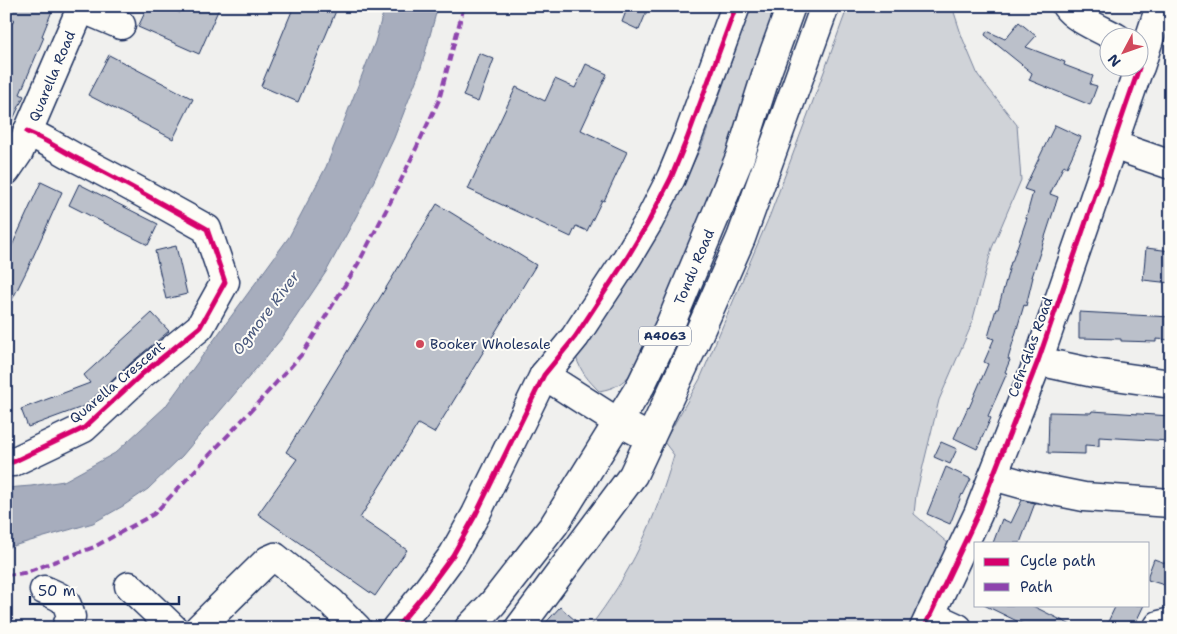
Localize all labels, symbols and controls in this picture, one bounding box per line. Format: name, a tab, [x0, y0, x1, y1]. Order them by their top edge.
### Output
street label: Quarella Road	[25, 28, 79, 124]
north arrow	[1100, 28, 1150, 78]
text: N	[1104, 50, 1125, 71]
street label: Tondu Road	[670, 226, 718, 308]
water label: Ogmore River	[228, 266, 305, 359]
street label: Cefn-Glas Road	[1004, 294, 1057, 400]
road number: A4063	[639, 326, 691, 346]
place label: Booker Wholesale	[430, 335, 551, 353]
street label: Quarella Crescent	[65, 337, 169, 427]
marker: Booker Wholesale	[414, 338, 426, 350]
legend	[974, 542, 1150, 606]
text: Cycle path	[1020, 551, 1096, 571]
scale bar	[30, 574, 179, 606]
text: Path	[1020, 577, 1053, 597]
text: 50 m	[38, 581, 76, 601]

